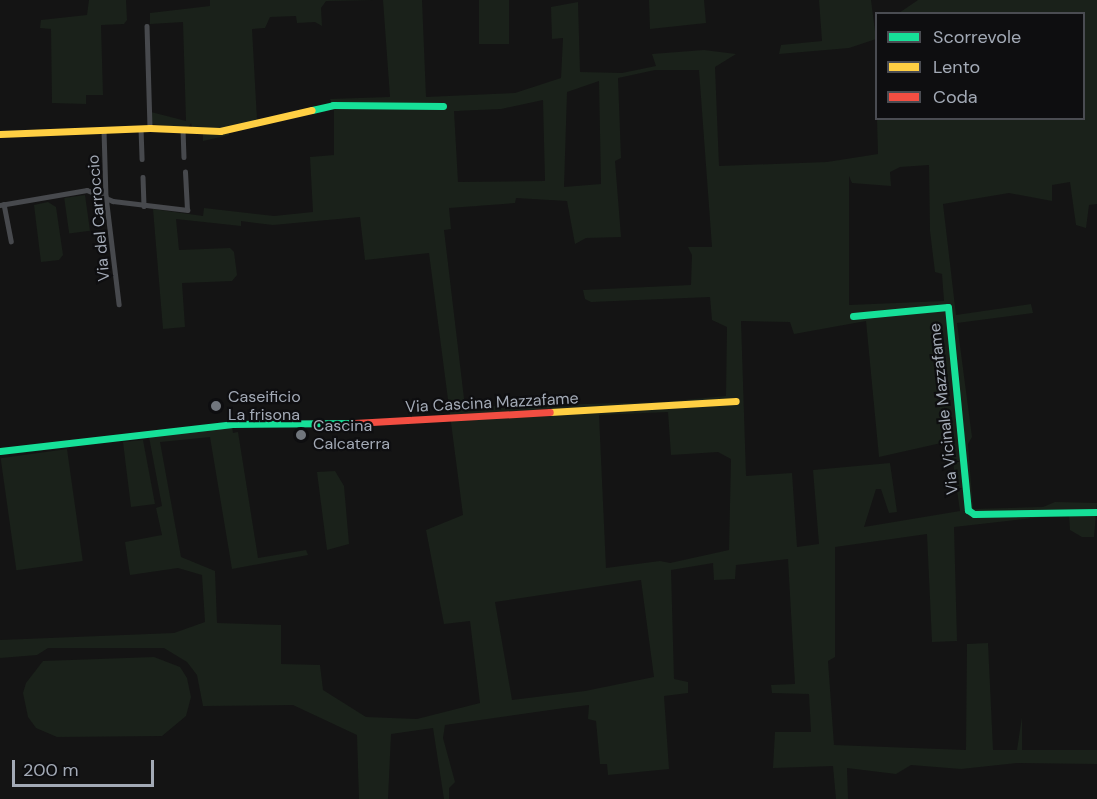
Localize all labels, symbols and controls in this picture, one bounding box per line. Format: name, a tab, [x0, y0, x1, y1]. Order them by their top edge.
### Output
legend	[875, 12, 1085, 120]
text: Scorrevole	[933, 25, 1021, 49]
text: Lento	[933, 55, 980, 79]
text: Coda	[933, 85, 978, 109]
street label: Via del Carroccio	[84, 154, 114, 282]
street label: Via Vicinale Mazzafame	[925, 322, 963, 496]
place label: Caseificio La frisona	[228, 387, 301, 425]
street label: Via Cascina Mazzafame	[405, 389, 579, 417]
marker: Caseificio La frisona	[209, 399, 223, 413]
place label: Cascina Calcaterra	[313, 416, 390, 454]
marker: Cascina Calcaterra	[294, 428, 308, 442]
scale bar	[15, 748, 158, 786]
text: 200 m	[23, 758, 79, 782]

